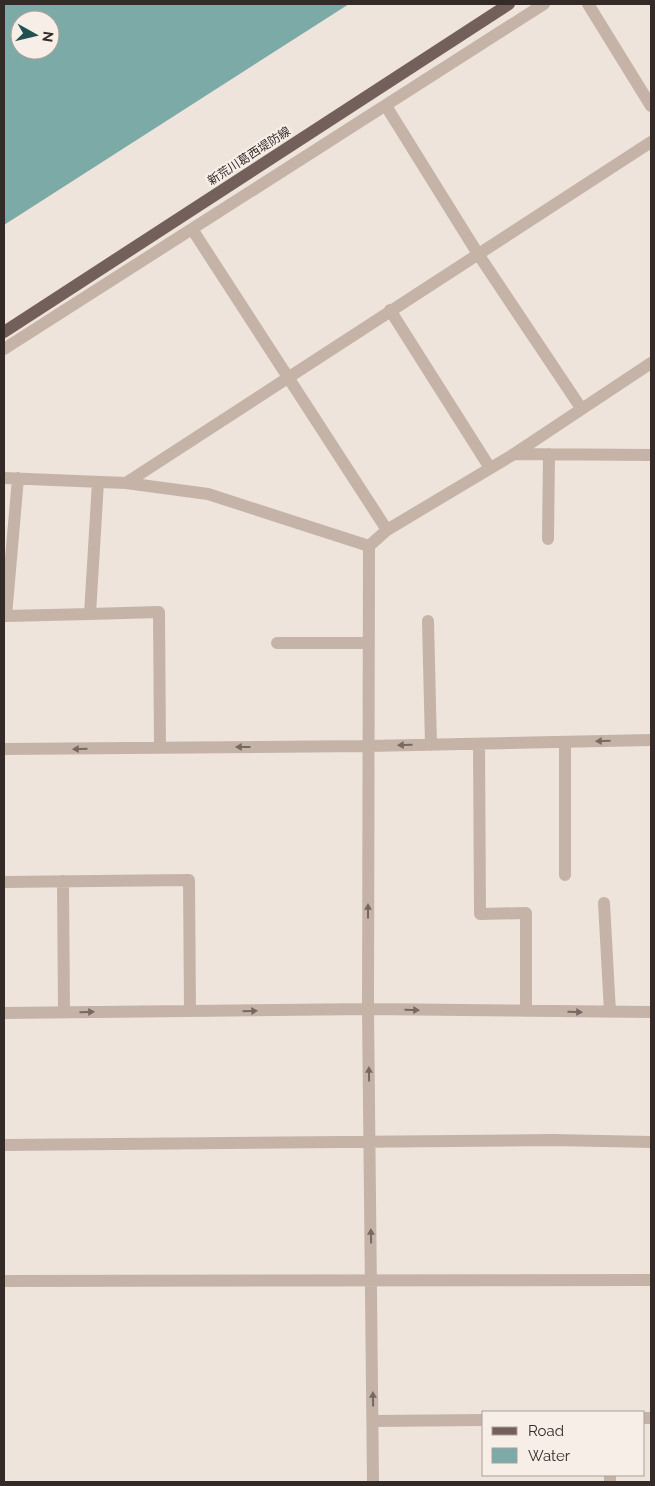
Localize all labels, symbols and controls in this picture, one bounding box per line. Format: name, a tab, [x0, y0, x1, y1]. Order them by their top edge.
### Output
north arrow	[10, 10, 60, 60]
text: N	[39, 30, 57, 43]
street label: 新荒川葛西堤防線	[205, 124, 293, 188]
one-way arrow	[594, 737, 610, 745]
one-way arrow	[397, 742, 413, 750]
one-way arrow	[234, 743, 250, 751]
one-way arrow	[72, 745, 88, 753]
one-way arrow	[364, 903, 372, 919]
one-way arrow	[242, 1006, 258, 1014]
one-way arrow	[405, 1006, 421, 1014]
one-way arrow	[80, 1008, 96, 1016]
one-way arrow	[567, 1008, 583, 1016]
one-way arrow	[365, 1065, 373, 1081]
one-way arrow	[367, 1228, 375, 1244]
one-way arrow	[369, 1390, 377, 1406]
legend	[482, 1411, 645, 1476]
text: Road	[528, 1422, 564, 1440]
text: Water	[528, 1447, 571, 1465]

